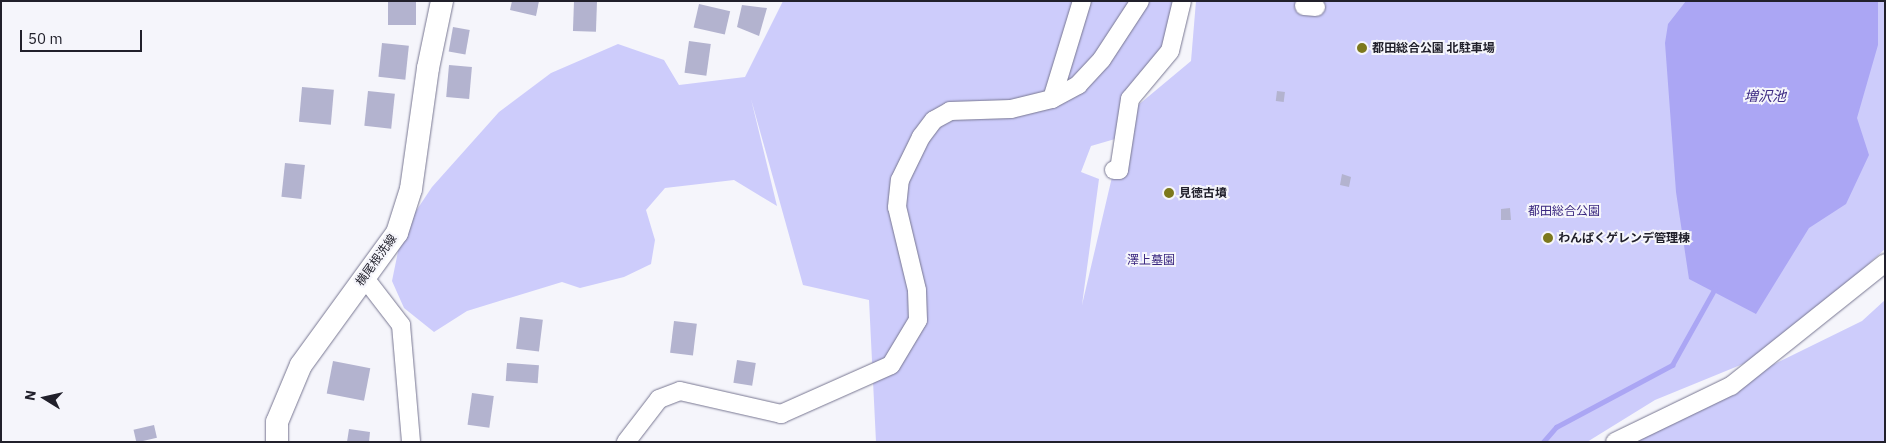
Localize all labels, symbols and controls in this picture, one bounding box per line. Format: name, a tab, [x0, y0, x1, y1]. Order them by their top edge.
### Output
scale bar	[22, 20, 145, 52]
text: 50 m	[28, 29, 63, 48]
place label: 都田総合公園 北駐車場	[1372, 41, 1495, 55]
marker: 都田総合公園 北駐車場	[1356, 42, 1368, 54]
water label: 増沢池	[1744, 88, 1786, 104]
place label: 見徳古墳	[1179, 186, 1227, 200]
marker: 見徳古墳	[1163, 187, 1175, 199]
park label: 都田総合公園	[1528, 204, 1600, 218]
street label: 横尾根洗線	[353, 231, 399, 289]
place label: わんぱくゲレンデ管理棟	[1558, 231, 1690, 245]
marker: わんぱくゲレンデ管理棟	[1542, 232, 1554, 244]
park label: 澤上墓園	[1127, 253, 1175, 267]
north arrow	[20, 373, 70, 423]
text: N	[20, 389, 40, 402]

